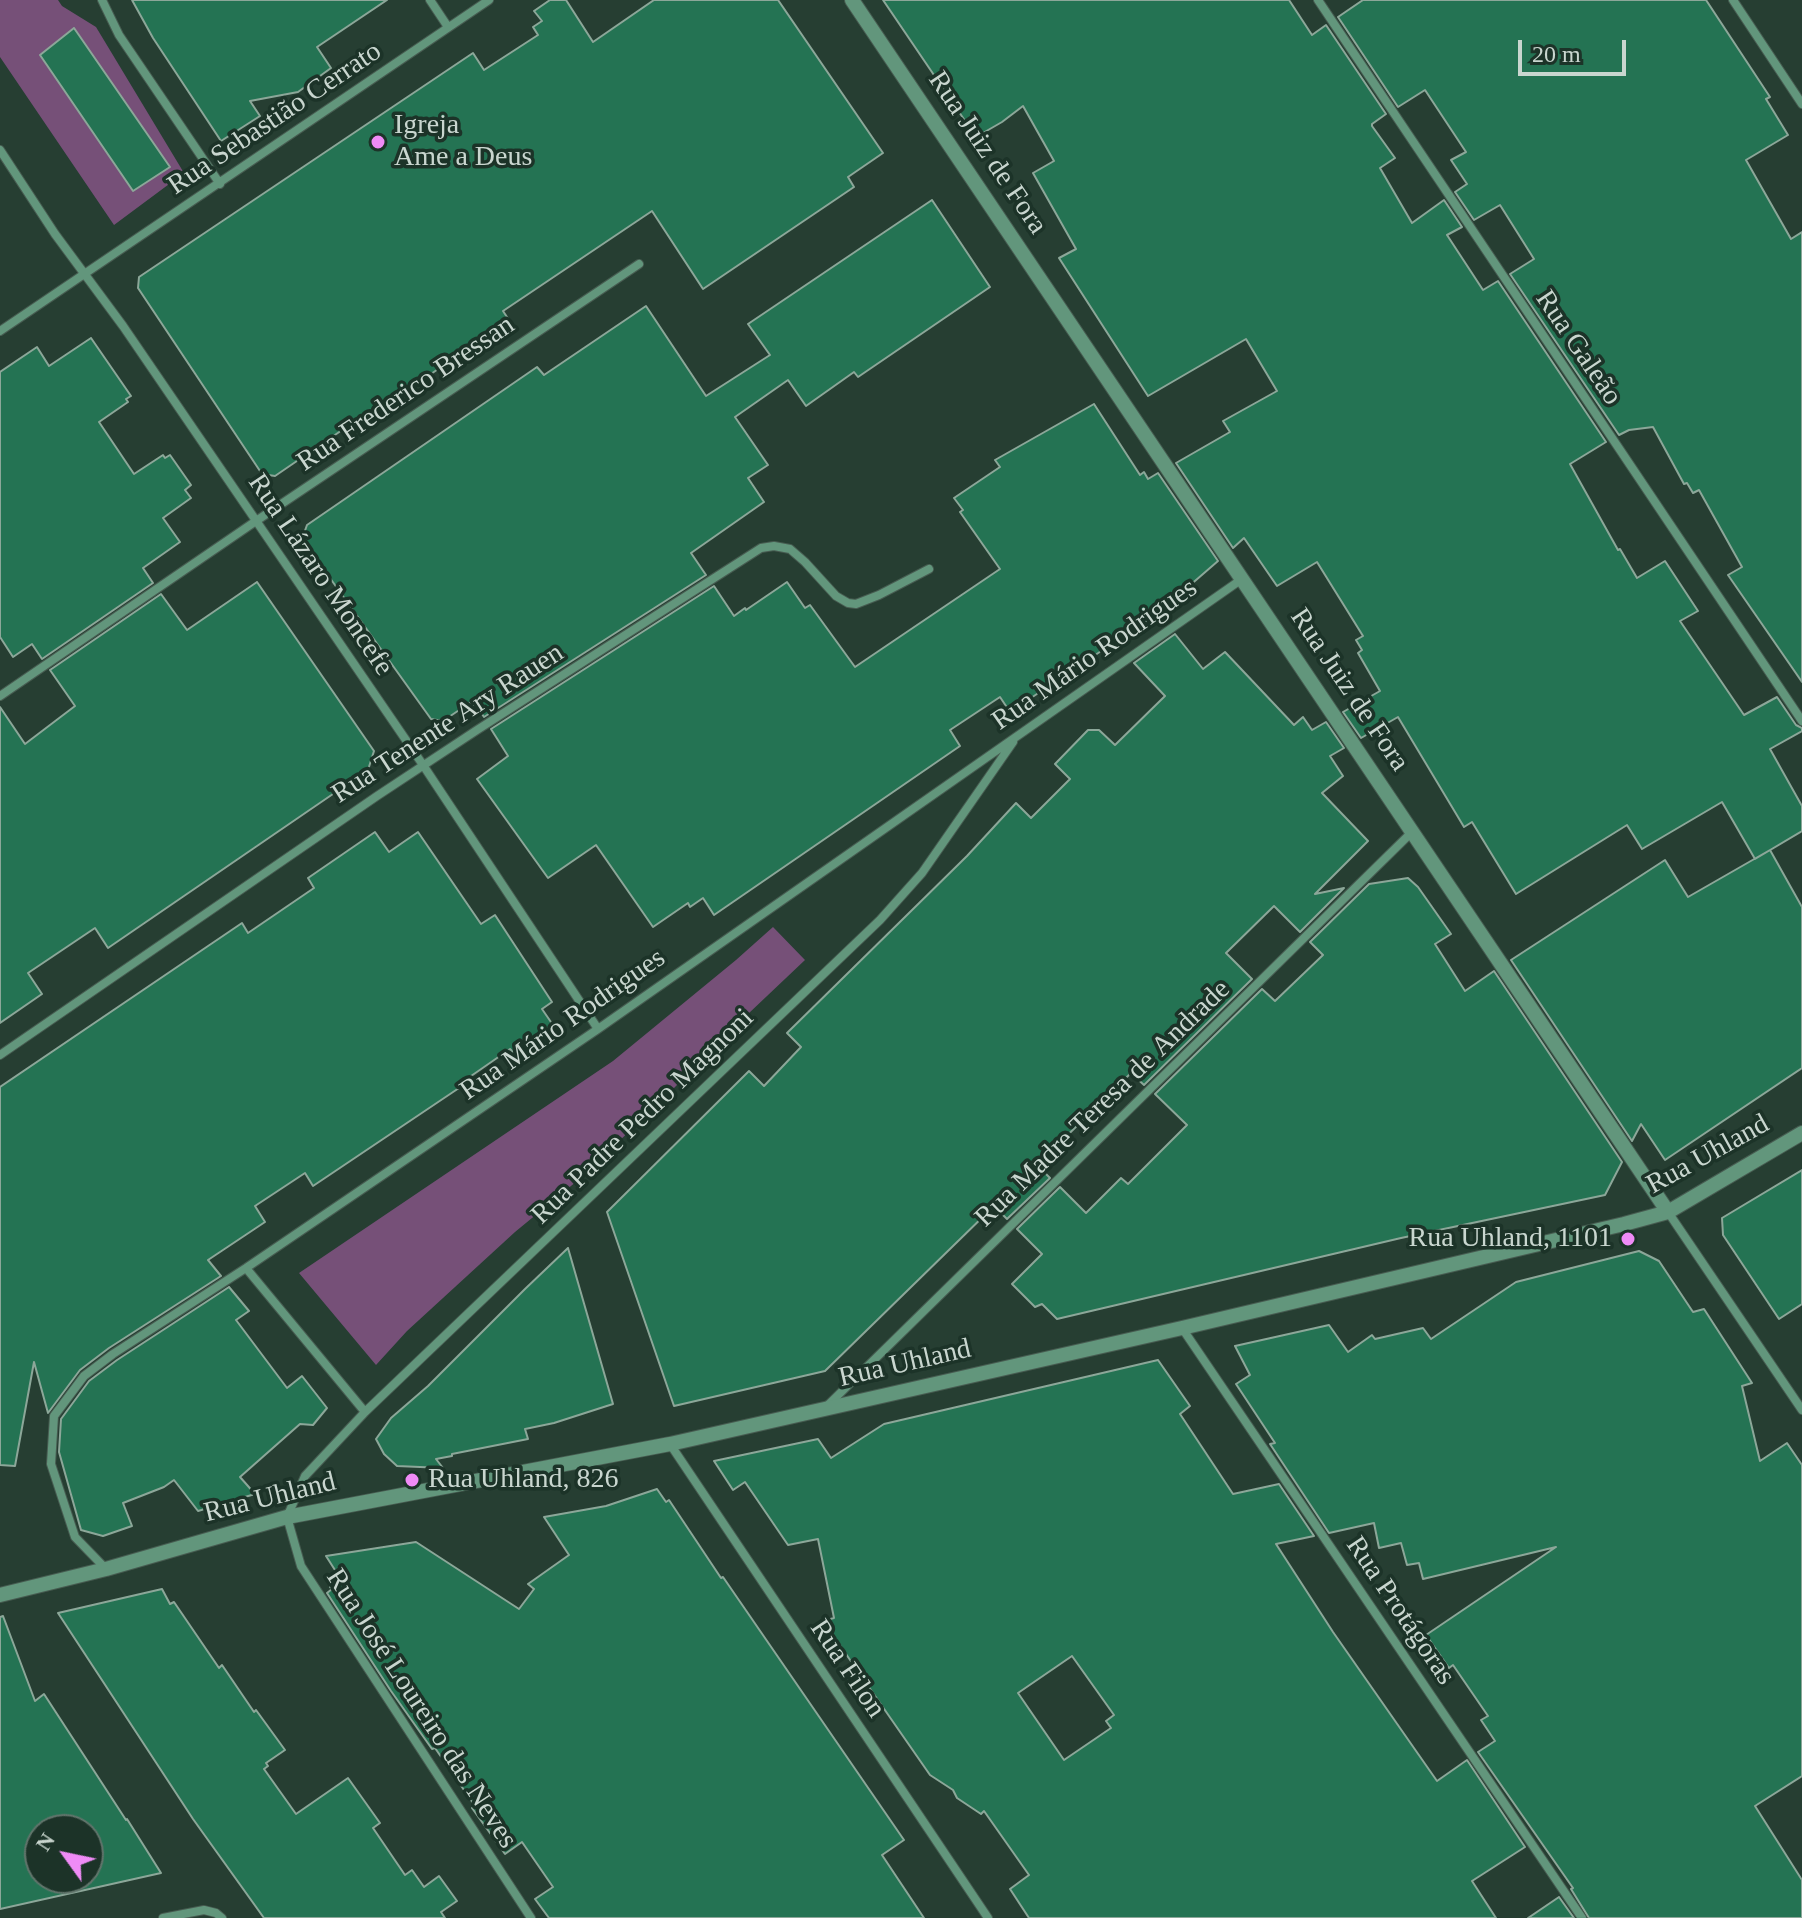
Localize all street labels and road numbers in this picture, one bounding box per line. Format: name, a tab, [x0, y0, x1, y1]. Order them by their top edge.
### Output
street label: Rua Sebastião Cerrato	[162, 35, 388, 203]
street label: Rua Juiz de Fora	[920, 65, 1054, 241]
street label: Rua Galeão	[1527, 284, 1629, 412]
street label: Rua Frederico Bressan	[291, 309, 521, 479]
street label: Rua Lázaro Moncefe	[240, 468, 400, 682]
street label: Rua Mário Rodrigues	[986, 572, 1204, 738]
street label: Rua Juiz de Fora	[1282, 602, 1416, 778]
street label: Rua Tenente Ary Rauen	[326, 637, 570, 811]
street label: Rua Mário Rodrigues	[454, 942, 672, 1108]
street label: Rua Madre Teresa de Andrade	[968, 973, 1238, 1235]
street label: Rua Padre Pedro Magnoni	[525, 1002, 761, 1232]
street label: Rua Uhland	[1641, 1108, 1775, 1202]
street label: Rua Uhland	[836, 1332, 974, 1396]
street label: Rua Uhland	[201, 1465, 339, 1531]
street label: Rua Protágoras	[1338, 1530, 1462, 1692]
street label: Rua José Loureiro das Neves	[318, 1563, 524, 1855]
street label: Rua Filon	[802, 1613, 892, 1725]

